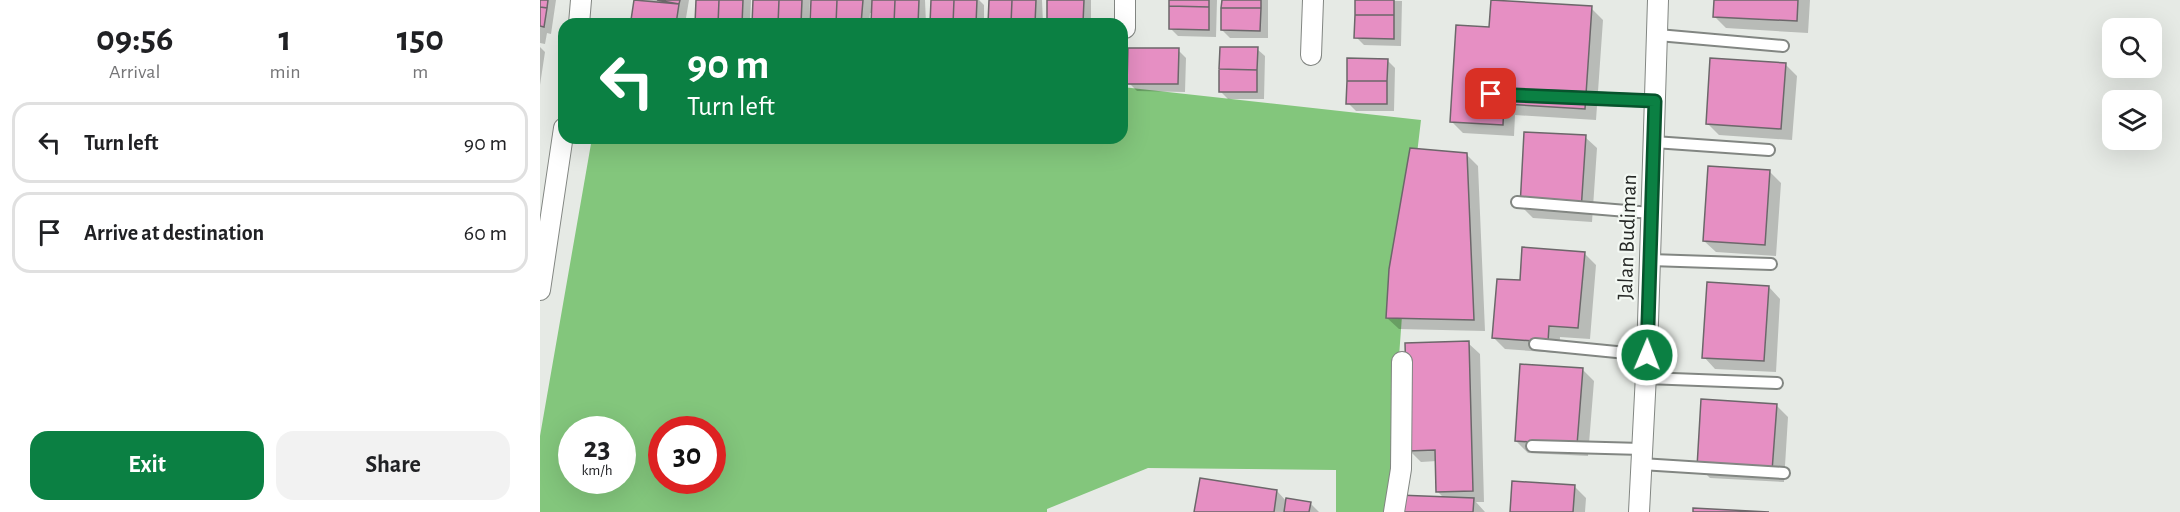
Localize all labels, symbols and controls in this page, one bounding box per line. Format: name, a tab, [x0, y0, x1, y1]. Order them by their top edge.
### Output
map controls	[2102, 18, 2162, 150]
button: search	[2102, 18, 2162, 78]
text: 09:56	[96, 21, 173, 57]
text: 1	[279, 21, 291, 57]
text: 150	[397, 21, 444, 57]
icon: left	[588, 42, 666, 120]
text: 90 m	[687, 44, 769, 86]
text: Arrival	[109, 62, 160, 82]
text: min	[269, 62, 301, 82]
text: m	[412, 62, 428, 82]
pin	[1465, 68, 1516, 119]
icon: arrive	[1474, 77, 1507, 110]
button: layers	[2102, 90, 2162, 150]
text: Turn left	[687, 93, 775, 120]
icon: left	[33, 126, 66, 159]
text: Turn left	[84, 132, 158, 154]
text: 90 m	[464, 132, 507, 154]
street label: Jalan Budiman	[1614, 174, 1640, 300]
icon: arrive	[33, 216, 66, 249]
text: Arrive at destination	[84, 222, 264, 244]
text: 60 m	[464, 222, 507, 244]
position arrow	[1615, 323, 1679, 387]
speed limit sign: 30	[648, 416, 726, 494]
button: Exit	[30, 431, 264, 500]
button: Share	[276, 431, 510, 500]
text: 23	[583, 433, 611, 463]
text: km/h	[582, 463, 612, 478]

